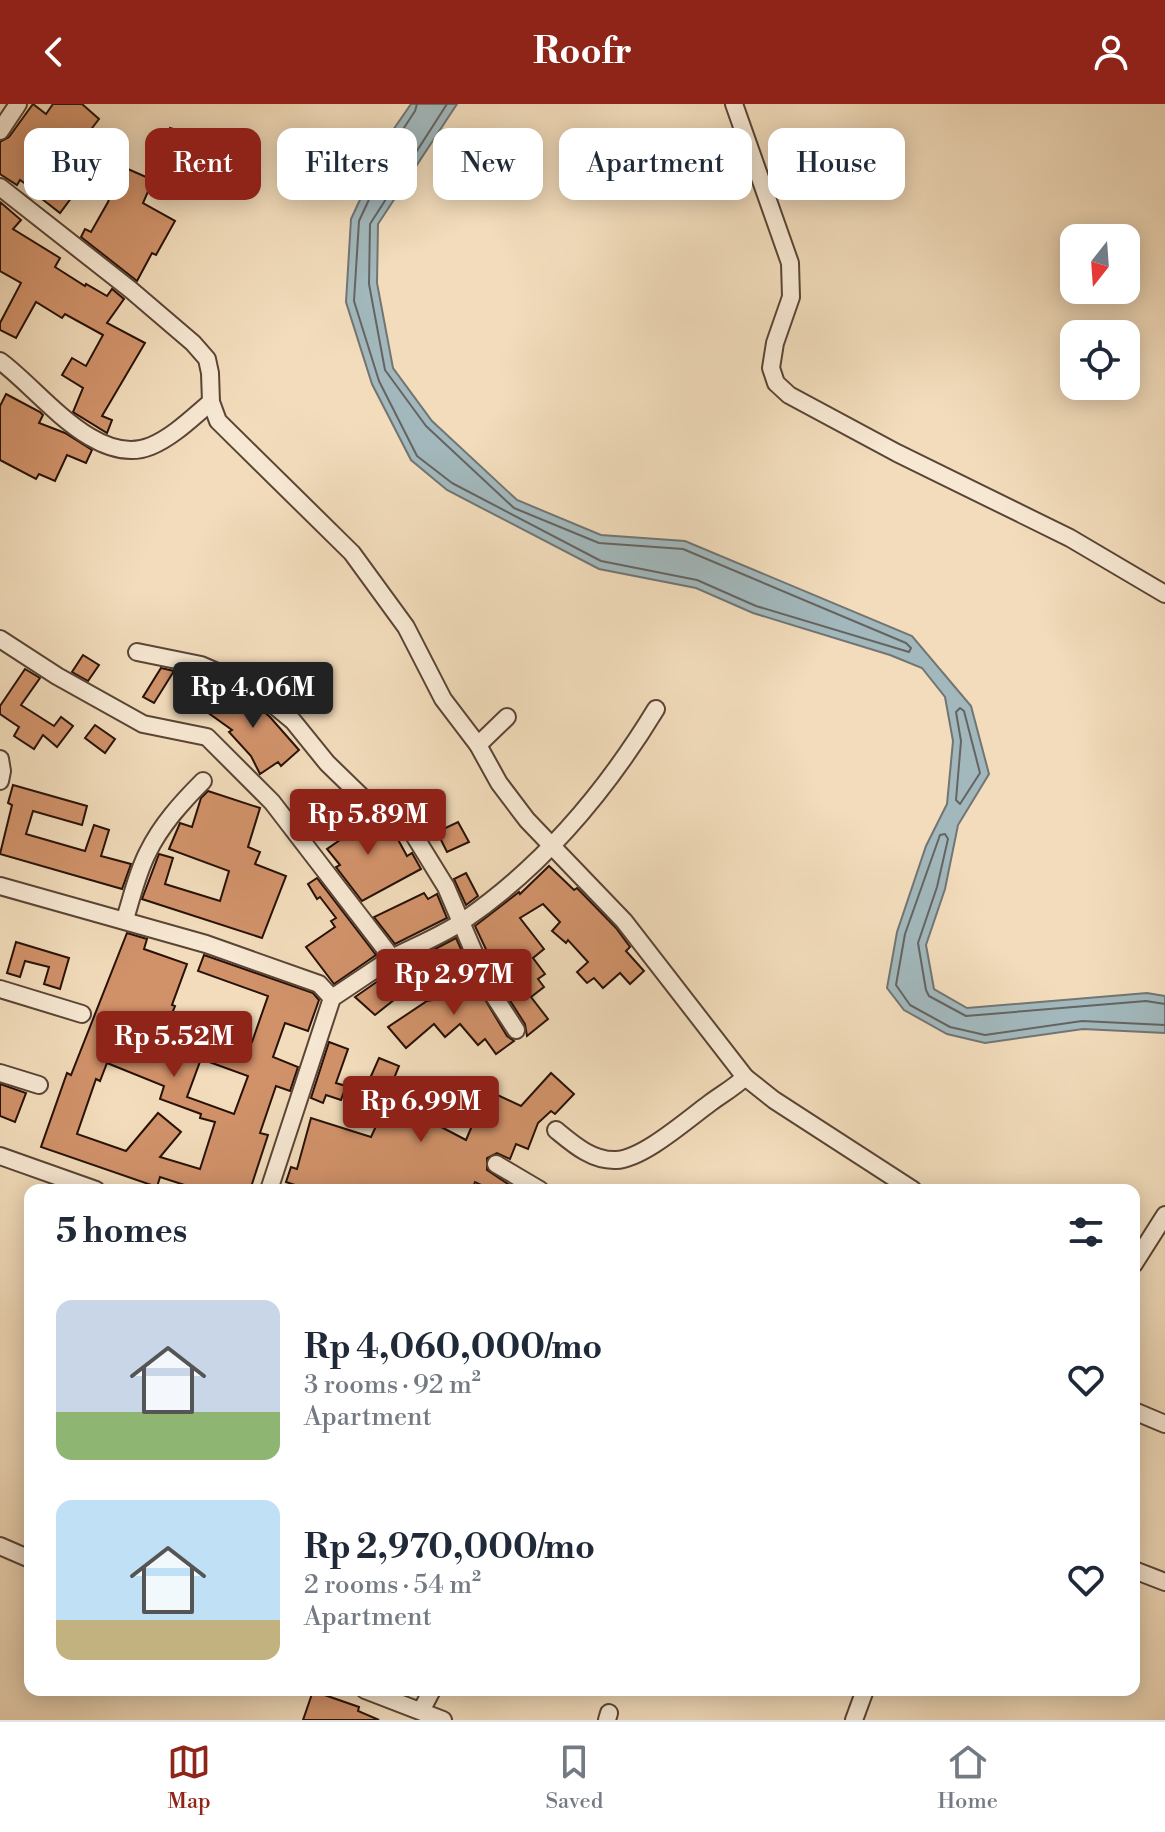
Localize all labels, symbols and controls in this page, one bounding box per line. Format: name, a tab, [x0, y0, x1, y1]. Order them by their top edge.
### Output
icon: back	[32, 30, 76, 74]
text: Roofr	[533, 30, 632, 75]
icon: person	[1089, 30, 1133, 74]
chip: Buy	[24, 128, 129, 200]
chip: Rent	[145, 128, 261, 200]
chip: Filters	[277, 128, 417, 200]
chip: New	[433, 128, 543, 200]
chip: Apartment	[559, 128, 752, 200]
chip: House	[768, 128, 905, 200]
north arrow	[1060, 224, 1140, 304]
map controls	[1060, 224, 1140, 400]
button: locate	[1060, 320, 1140, 400]
pin: Rp 4.06M	[170, 662, 336, 730]
text: Rp 4.06M	[191, 672, 315, 704]
pin: Rp 5.89M	[285, 789, 451, 857]
text: Rp 5.89M	[308, 799, 428, 831]
pin: Rp 2.97M	[371, 949, 537, 1017]
text: Rp 2.97M	[394, 959, 514, 991]
pin: Rp 5.52M	[91, 1011, 257, 1079]
text: Rp 5.52M	[114, 1021, 234, 1053]
pin: Rp 6.99M	[338, 1076, 504, 1144]
text: Rp 6.99M	[361, 1086, 481, 1118]
icon: filters	[1064, 1210, 1108, 1254]
text: 5 homes	[56, 1211, 187, 1253]
text: Rp 4,060,000/mo	[304, 1327, 602, 1369]
icon: home	[120, 1332, 216, 1428]
icon: heart	[1064, 1358, 1108, 1402]
text: 3 rooms · 92 m²	[304, 1369, 481, 1401]
text: Apartment	[304, 1401, 432, 1433]
text: Rp 2,970,000/mo	[304, 1527, 595, 1569]
icon: home	[120, 1532, 216, 1628]
icon: heart	[1064, 1558, 1108, 1602]
text: 2 rooms · 54 m²	[304, 1569, 481, 1601]
text: Apartment	[304, 1601, 432, 1633]
tab: Map	[167, 1740, 211, 1815]
tab: Saved	[545, 1740, 603, 1815]
tab: Home	[937, 1740, 998, 1815]

